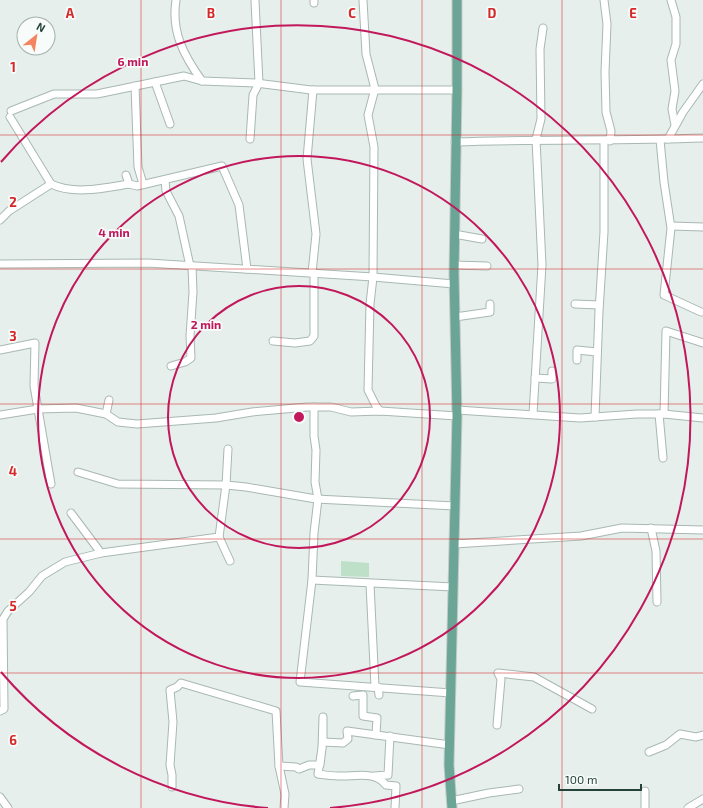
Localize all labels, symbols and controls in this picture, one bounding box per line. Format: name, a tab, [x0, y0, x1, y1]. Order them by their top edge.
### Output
text: A	[66, 5, 75, 21]
text: B	[207, 5, 215, 21]
text: C	[348, 5, 356, 21]
text: D	[488, 5, 497, 21]
text: E	[629, 5, 637, 21]
north arrow	[16, 16, 56, 56]
text: N	[35, 19, 48, 35]
text: 6 min	[118, 54, 148, 68]
text: 1	[10, 59, 16, 75]
text: 2	[9, 194, 17, 210]
text: 4 min	[98, 225, 130, 239]
text: 2 min	[191, 317, 221, 331]
text: 3	[9, 328, 17, 344]
centre of rings	[292, 410, 306, 424]
text: 4	[9, 463, 17, 479]
text: 5	[9, 598, 17, 614]
text: 6	[9, 732, 17, 748]
scale bar	[559, 766, 641, 792]
text: 100 m	[565, 772, 597, 786]

